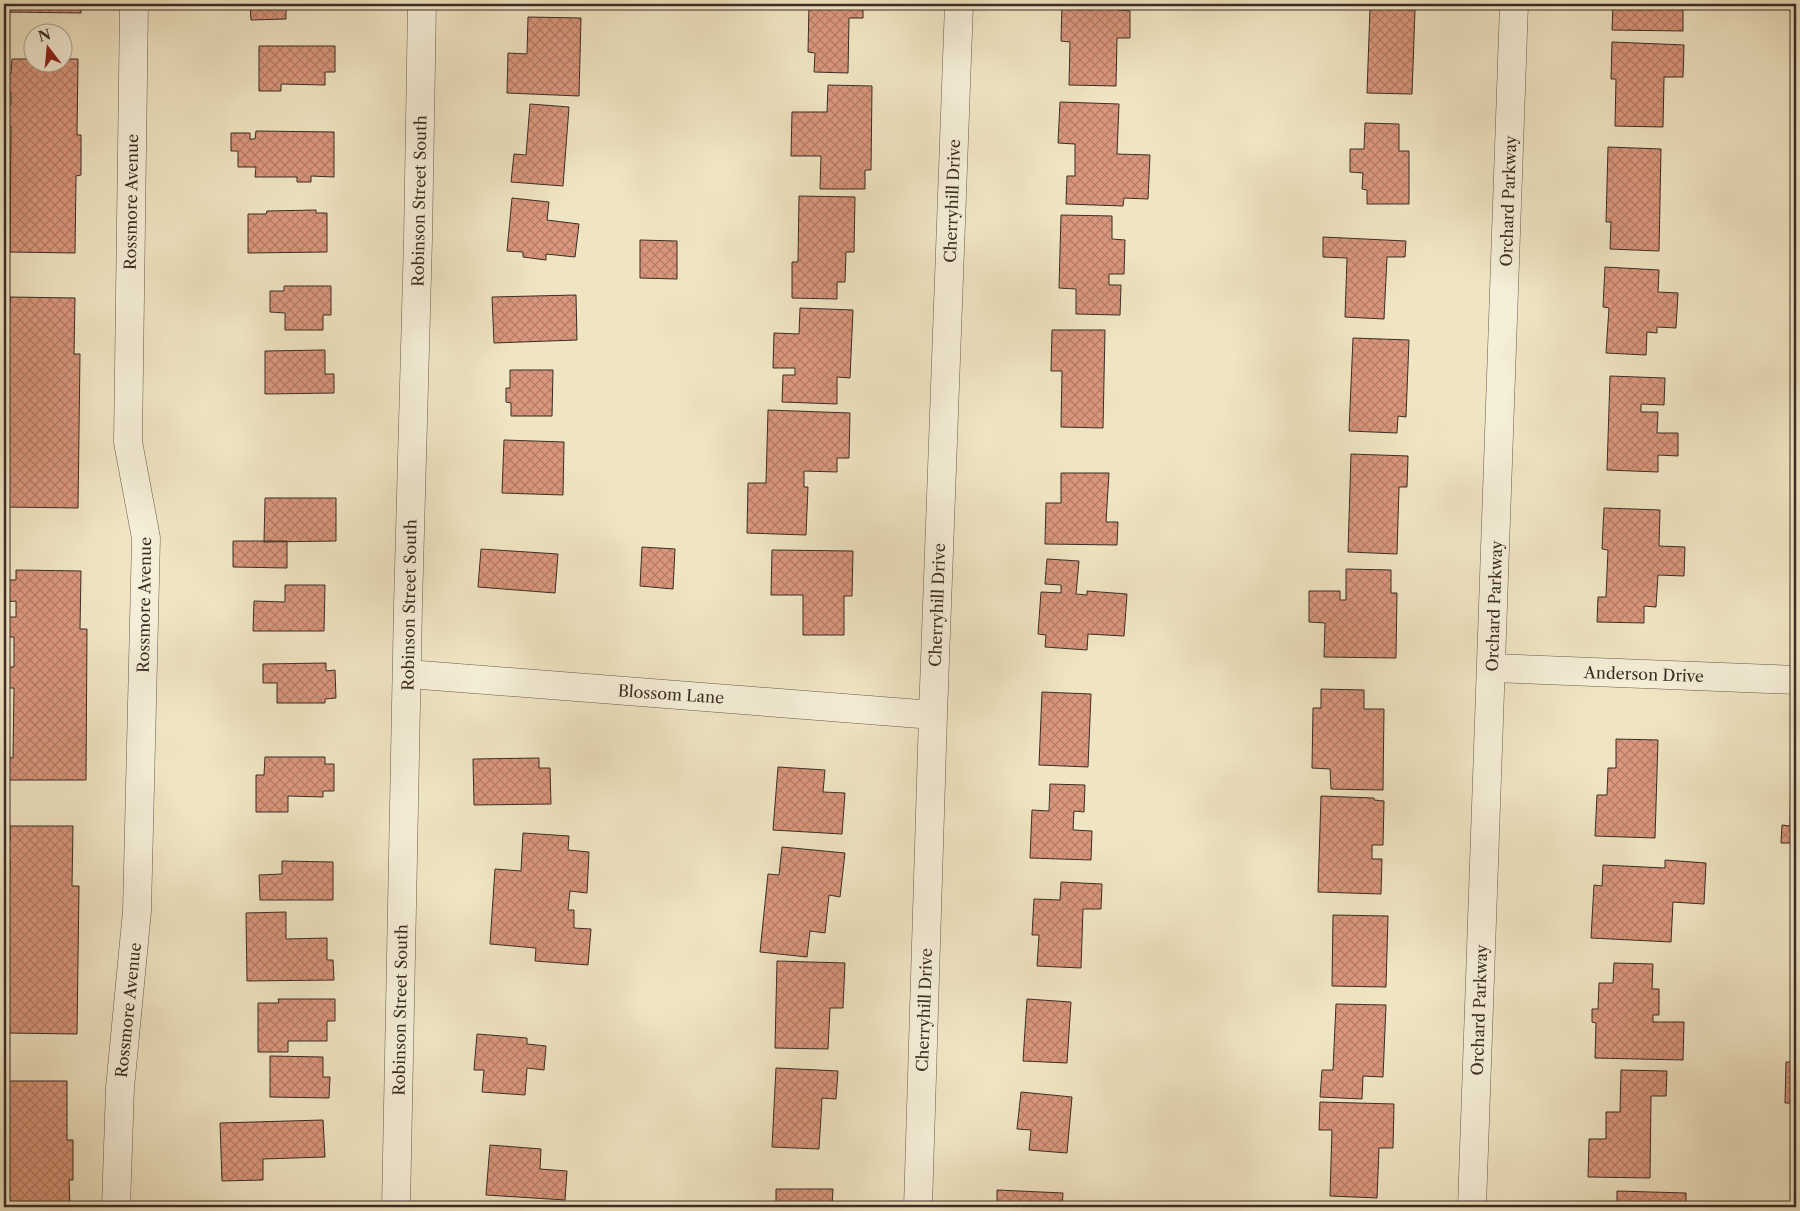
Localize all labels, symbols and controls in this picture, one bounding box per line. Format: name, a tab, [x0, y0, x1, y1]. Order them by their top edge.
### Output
north arrow	[22, 22, 72, 72]
text: N	[36, 25, 53, 46]
street label: Robinson Street South	[408, 115, 430, 287]
street label: Rossmore Avenue	[120, 134, 142, 270]
street label: Orchard Parkway	[1496, 134, 1520, 267]
street label: Cherryhill Drive	[940, 139, 964, 263]
street label: Robinson Street South	[398, 519, 420, 691]
street label: Rossmore Avenue	[133, 537, 155, 673]
street label: Orchard Parkway	[1482, 539, 1506, 672]
street label: Cherryhill Drive	[925, 543, 949, 667]
street label: Anderson Drive	[1583, 662, 1704, 686]
street label: Blossom Lane	[617, 680, 725, 708]
street label: Robinson Street South	[389, 924, 411, 1096]
street label: Rossmore Avenue	[111, 941, 145, 1079]
street label: Orchard Parkway	[1467, 943, 1491, 1076]
street label: Cherryhill Drive	[912, 948, 936, 1072]

